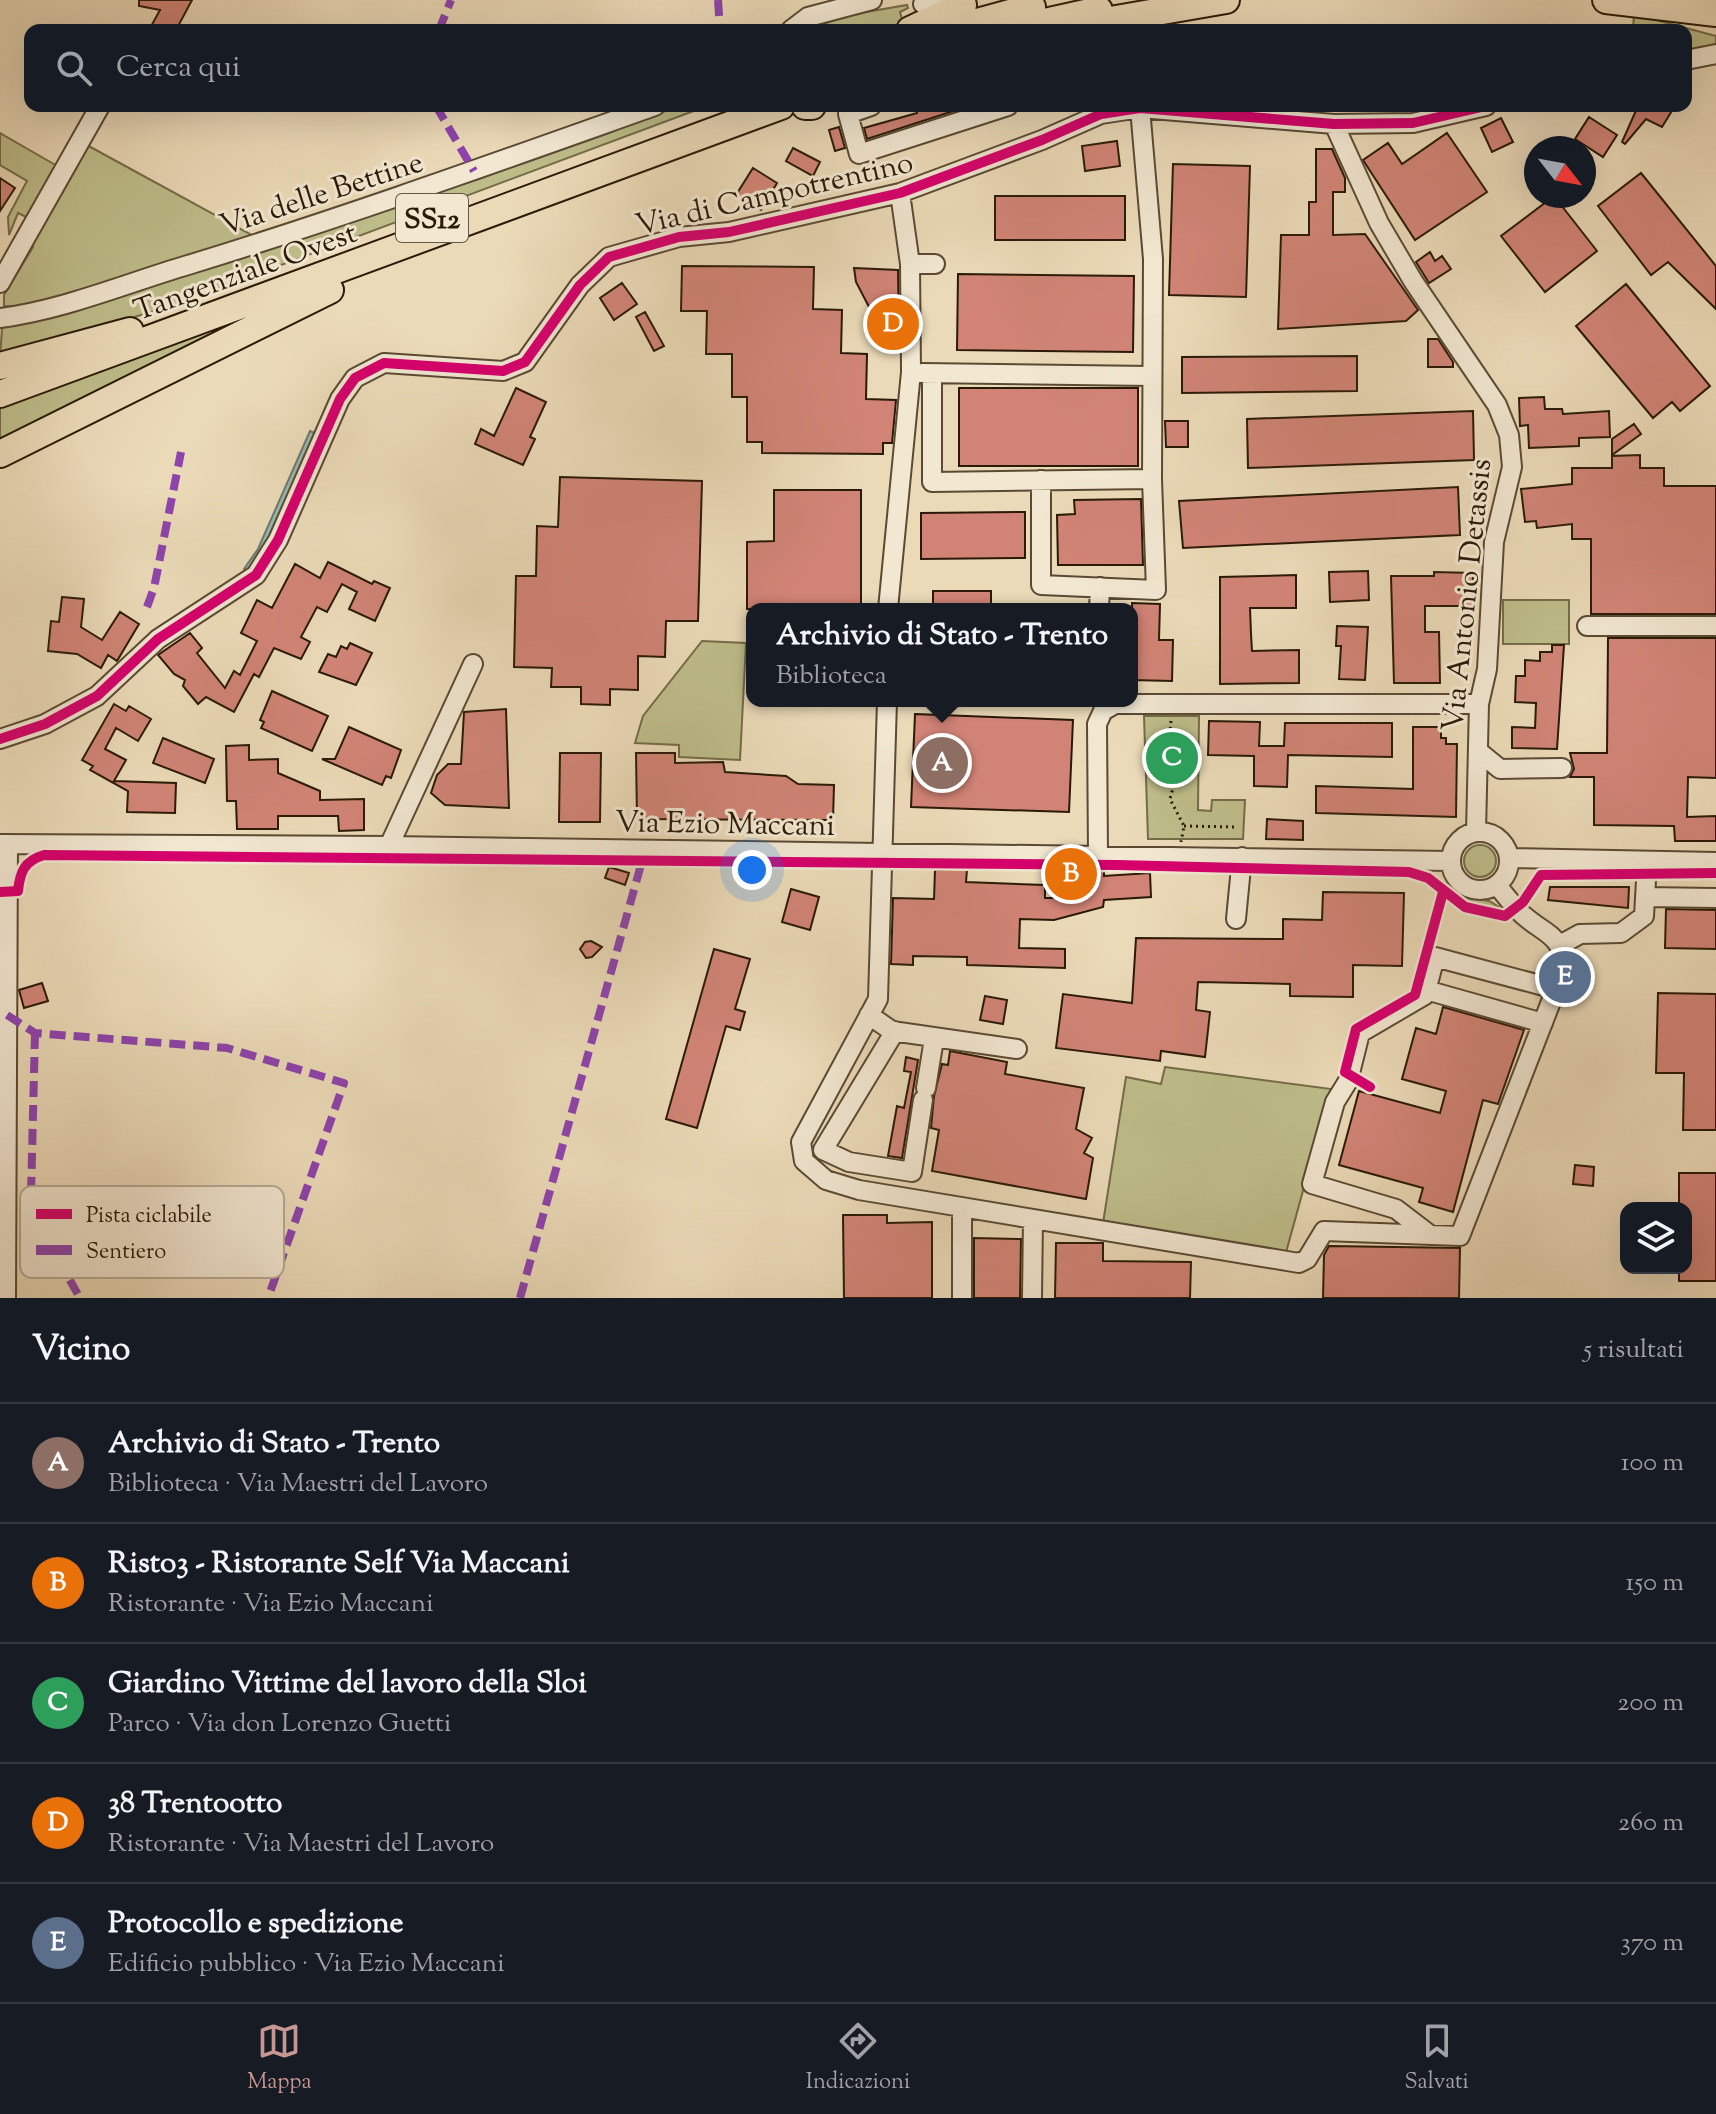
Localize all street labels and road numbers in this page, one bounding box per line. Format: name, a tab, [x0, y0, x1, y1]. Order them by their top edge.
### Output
street label: Via delle Bettine	[214, 142, 429, 249]
street label: Via di Campotrentino	[632, 143, 918, 248]
road number: SS12	[396, 194, 468, 242]
street label: Tangenziale Ovest	[128, 213, 363, 334]
street label: Via Antonio Detassis	[1433, 457, 1504, 734]
street label: Via Ezio Maccani	[615, 802, 835, 849]

